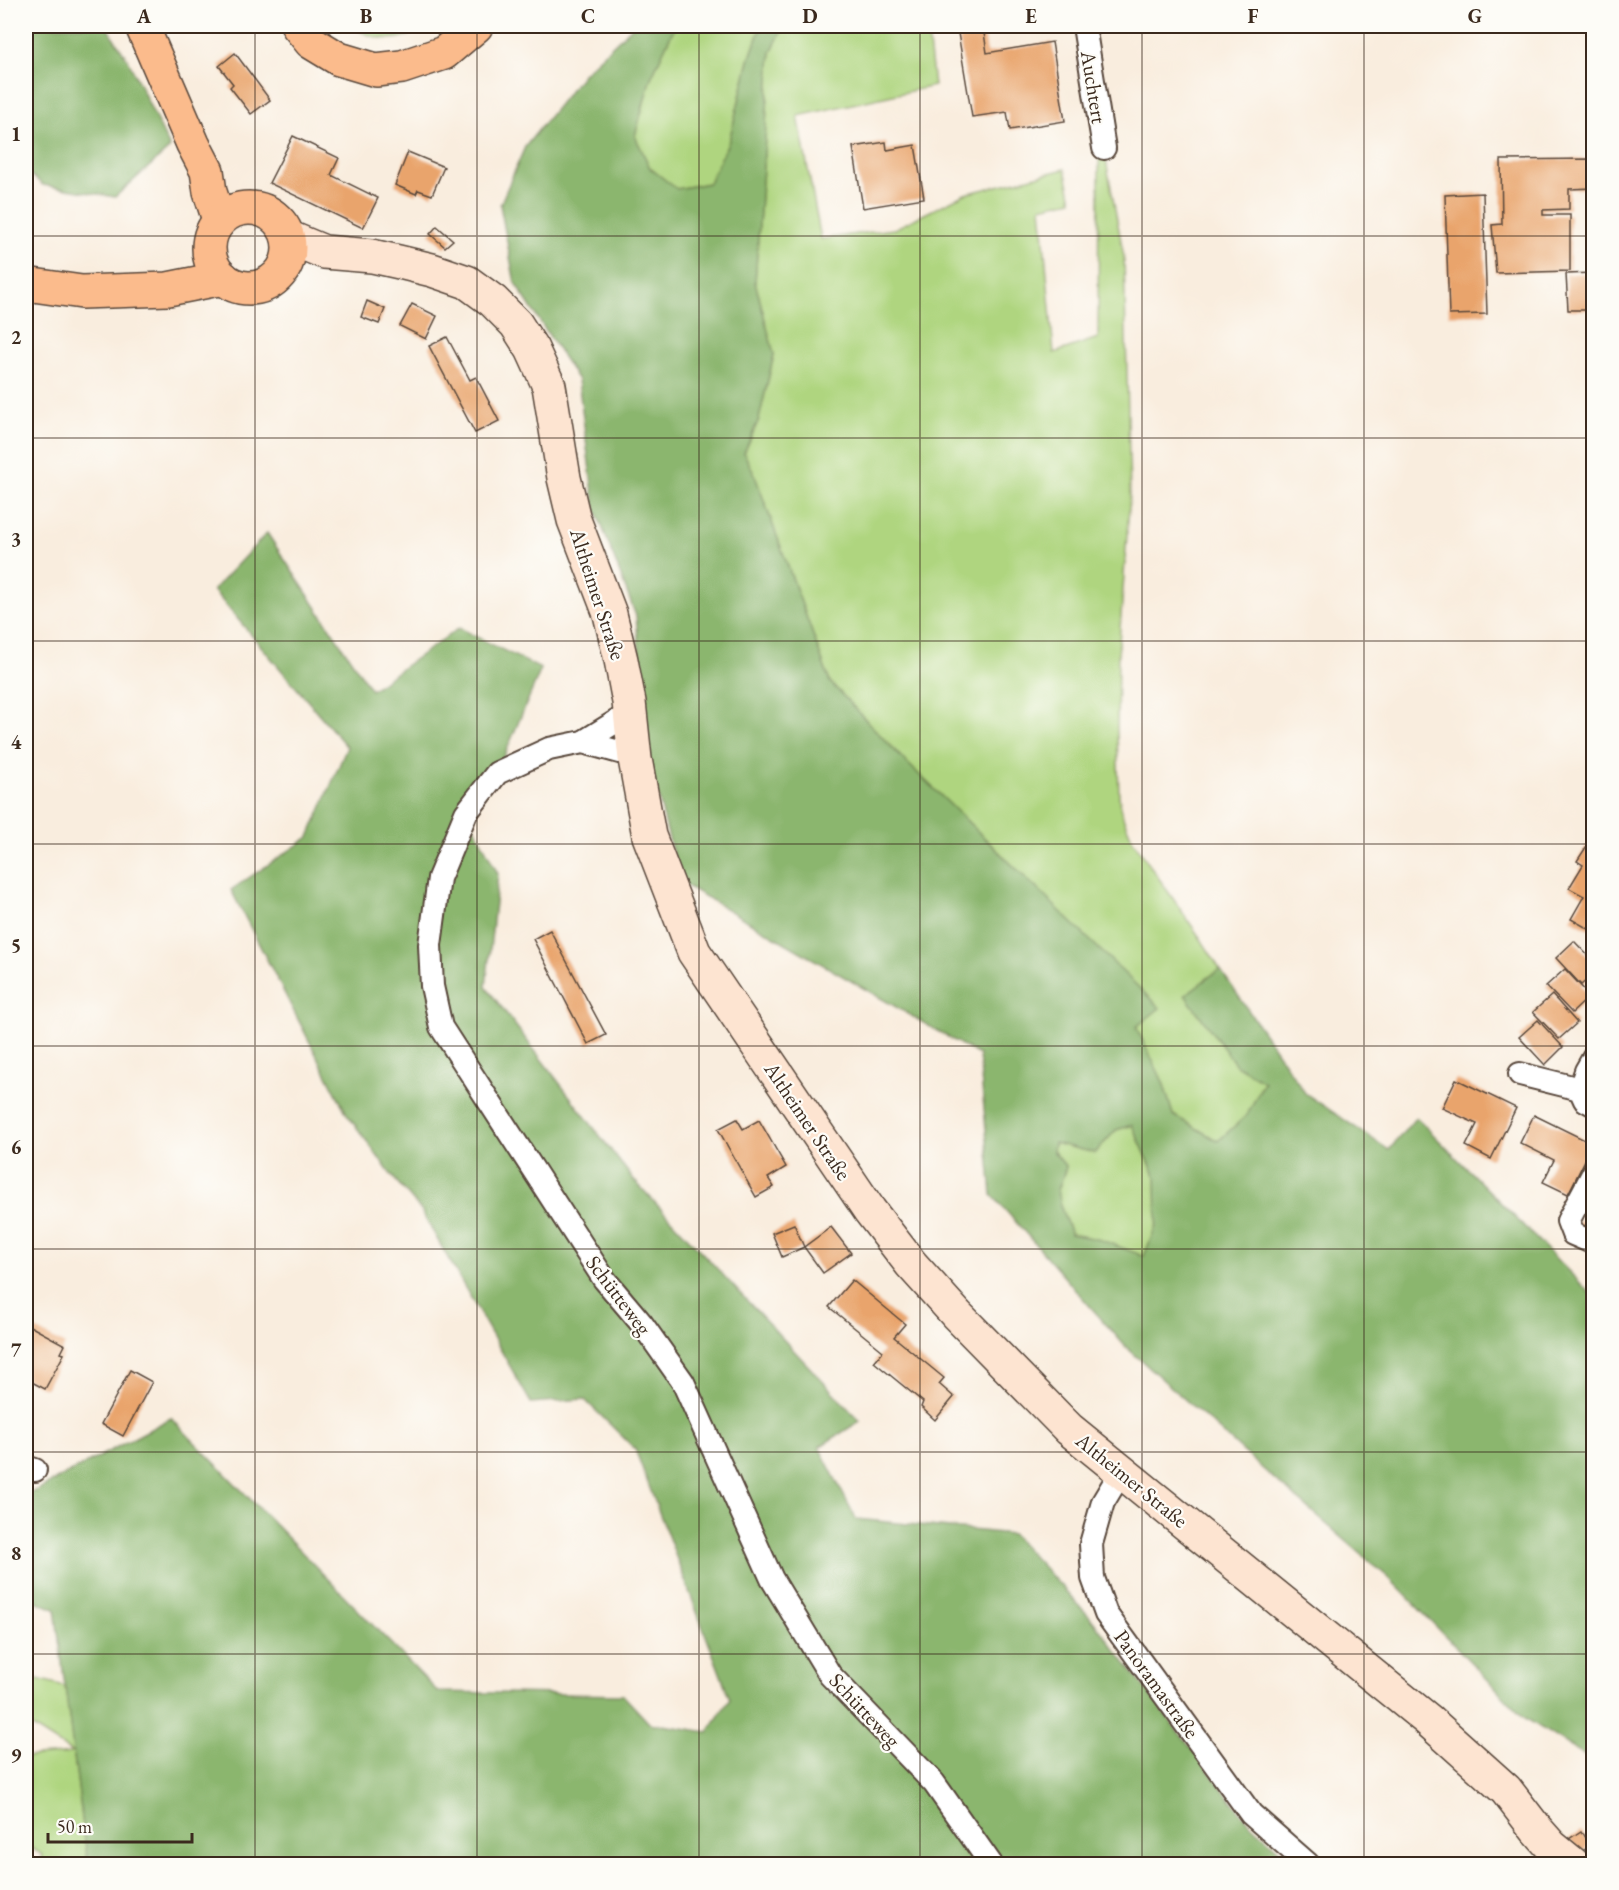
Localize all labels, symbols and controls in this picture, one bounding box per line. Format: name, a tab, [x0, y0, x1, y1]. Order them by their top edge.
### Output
text: A	[136, 3, 152, 29]
text: B	[360, 3, 372, 29]
text: C	[581, 3, 595, 29]
text: D	[802, 3, 818, 29]
text: E	[1025, 3, 1037, 29]
text: F	[1248, 3, 1259, 29]
text: G	[1468, 3, 1482, 29]
street label: Auchtert	[1075, 48, 1113, 126]
text: 1	[11, 121, 21, 147]
text: 2	[11, 324, 22, 350]
street label: Altheimer Straße	[564, 524, 632, 663]
text: 3	[11, 526, 21, 552]
text: 4	[11, 729, 22, 755]
text: 5	[11, 932, 21, 958]
street label: Altheimer Straße	[758, 1056, 857, 1185]
text: 6	[11, 1134, 22, 1160]
street label: Schütteweg	[580, 1250, 658, 1341]
text: 7	[11, 1337, 22, 1363]
street label: Altheimer Straße	[1070, 1426, 1194, 1533]
text: 8	[11, 1540, 21, 1566]
street label: Panoramastraße	[1108, 1624, 1206, 1744]
street label: Schütteweg	[823, 1667, 907, 1754]
text: 9	[11, 1742, 22, 1768]
scale bar	[48, 1806, 192, 1844]
text: 50 m	[57, 1815, 92, 1838]

